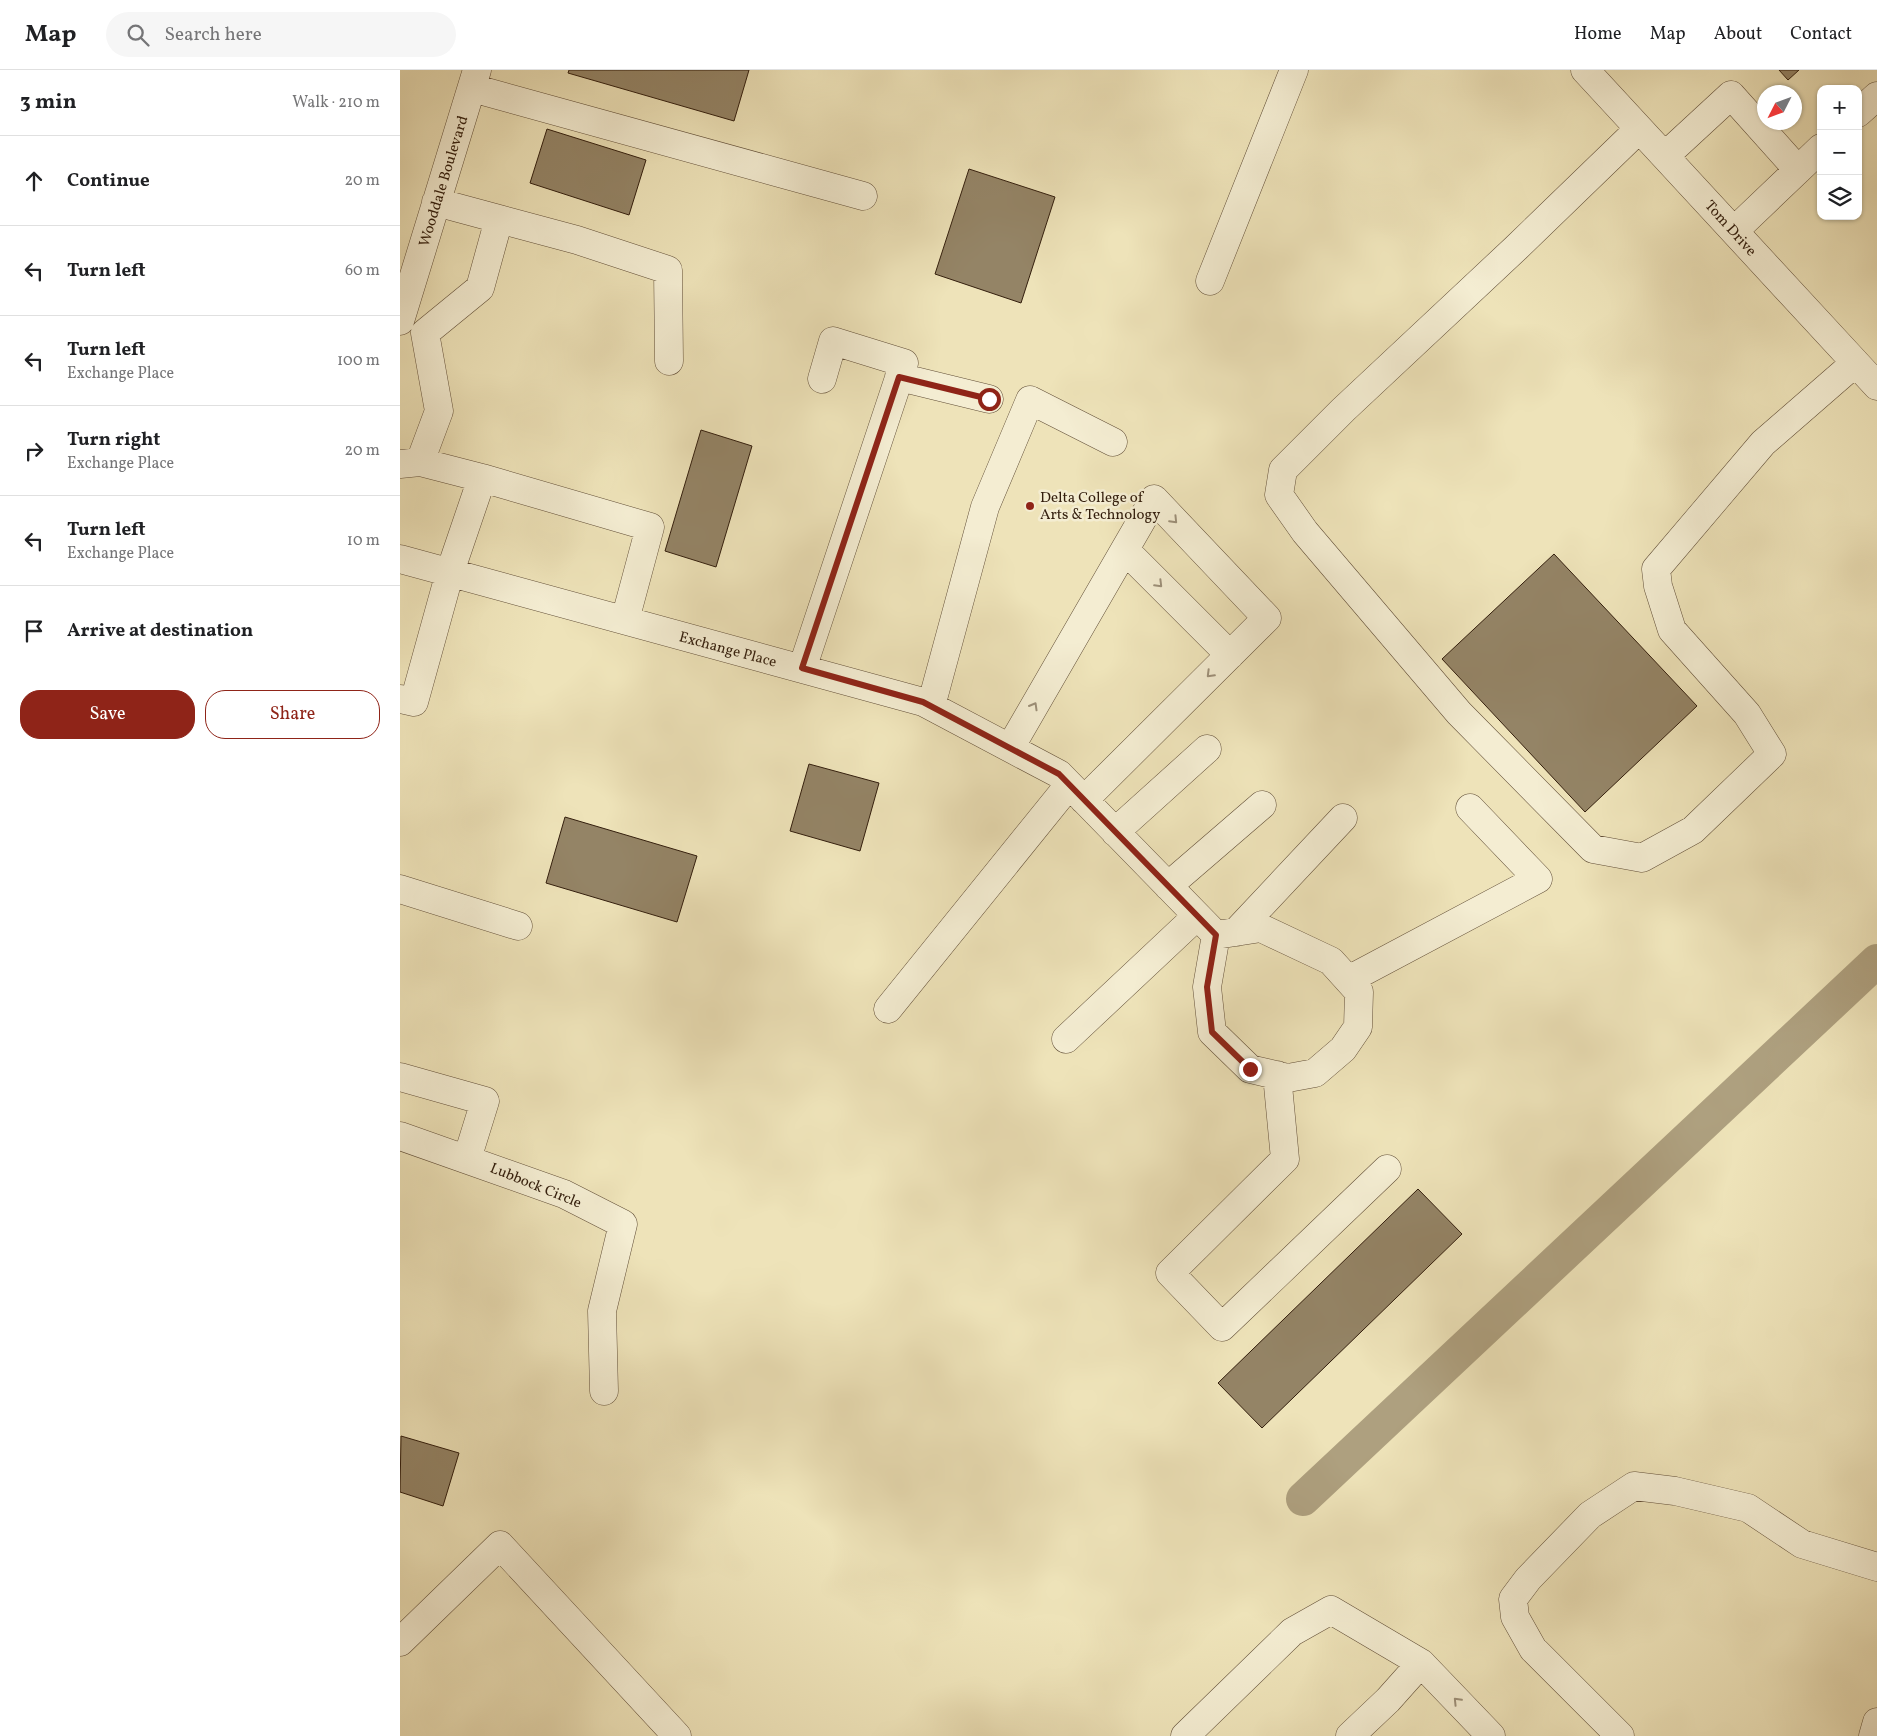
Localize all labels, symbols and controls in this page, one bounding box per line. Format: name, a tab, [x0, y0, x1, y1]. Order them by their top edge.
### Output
search box	[106, 12, 456, 57]
text: Map	[25, 18, 76, 52]
icon: search	[124, 21, 152, 49]
text: Search here	[164, 22, 262, 48]
text: Home	[1574, 22, 1622, 47]
text: Map	[1650, 22, 1686, 47]
text: About	[1714, 22, 1762, 47]
text: Contact	[1790, 22, 1852, 47]
north arrow	[1757, 85, 1802, 130]
map controls	[1817, 85, 1862, 220]
button: +	[1817, 85, 1862, 130]
text: 3 min	[20, 88, 76, 117]
text: Walk · 210 m	[292, 92, 380, 114]
street label: Wooddale Boulevard	[414, 113, 474, 250]
button: −	[1817, 130, 1862, 175]
icon: ahead	[20, 167, 48, 195]
text: Continue	[67, 168, 150, 194]
text: 20 m	[345, 170, 380, 192]
button: layers	[1817, 175, 1862, 220]
street label: Tom Drive	[1699, 196, 1761, 262]
icon: left	[20, 257, 48, 285]
text: Turn left	[67, 258, 146, 284]
text: 60 m	[345, 260, 380, 282]
text: Turn left	[67, 337, 146, 363]
icon: left	[20, 347, 48, 375]
text: 100 m	[337, 350, 380, 372]
text: Exchange Place	[67, 363, 174, 385]
route start	[978, 388, 1001, 411]
text: Turn right	[67, 427, 160, 453]
icon: right	[20, 437, 48, 465]
text: 20 m	[345, 440, 380, 462]
text: Exchange Place	[67, 453, 174, 475]
place label: Delta College of Arts & Technology	[1040, 488, 1160, 526]
marker: Delta College of Arts & Technology	[1024, 500, 1036, 512]
one-way arrow	[1168, 515, 1177, 524]
text: Turn left	[67, 517, 146, 543]
icon: left	[20, 527, 48, 555]
text: 10 m	[347, 530, 380, 552]
text: Exchange Place	[67, 543, 174, 565]
one-way arrow	[1153, 579, 1162, 588]
icon: arrive	[20, 617, 48, 645]
text: Arrive at destination	[67, 618, 253, 644]
street label: Exchange Place	[676, 627, 779, 674]
one-way arrow	[1207, 668, 1216, 677]
button: Save	[20, 690, 195, 739]
button: Share	[205, 690, 380, 739]
one-way arrow	[1028, 702, 1038, 711]
route end	[1239, 1058, 1262, 1081]
street label: Lubbock Circle	[486, 1158, 584, 1214]
one-way arrow	[1454, 1697, 1463, 1706]

